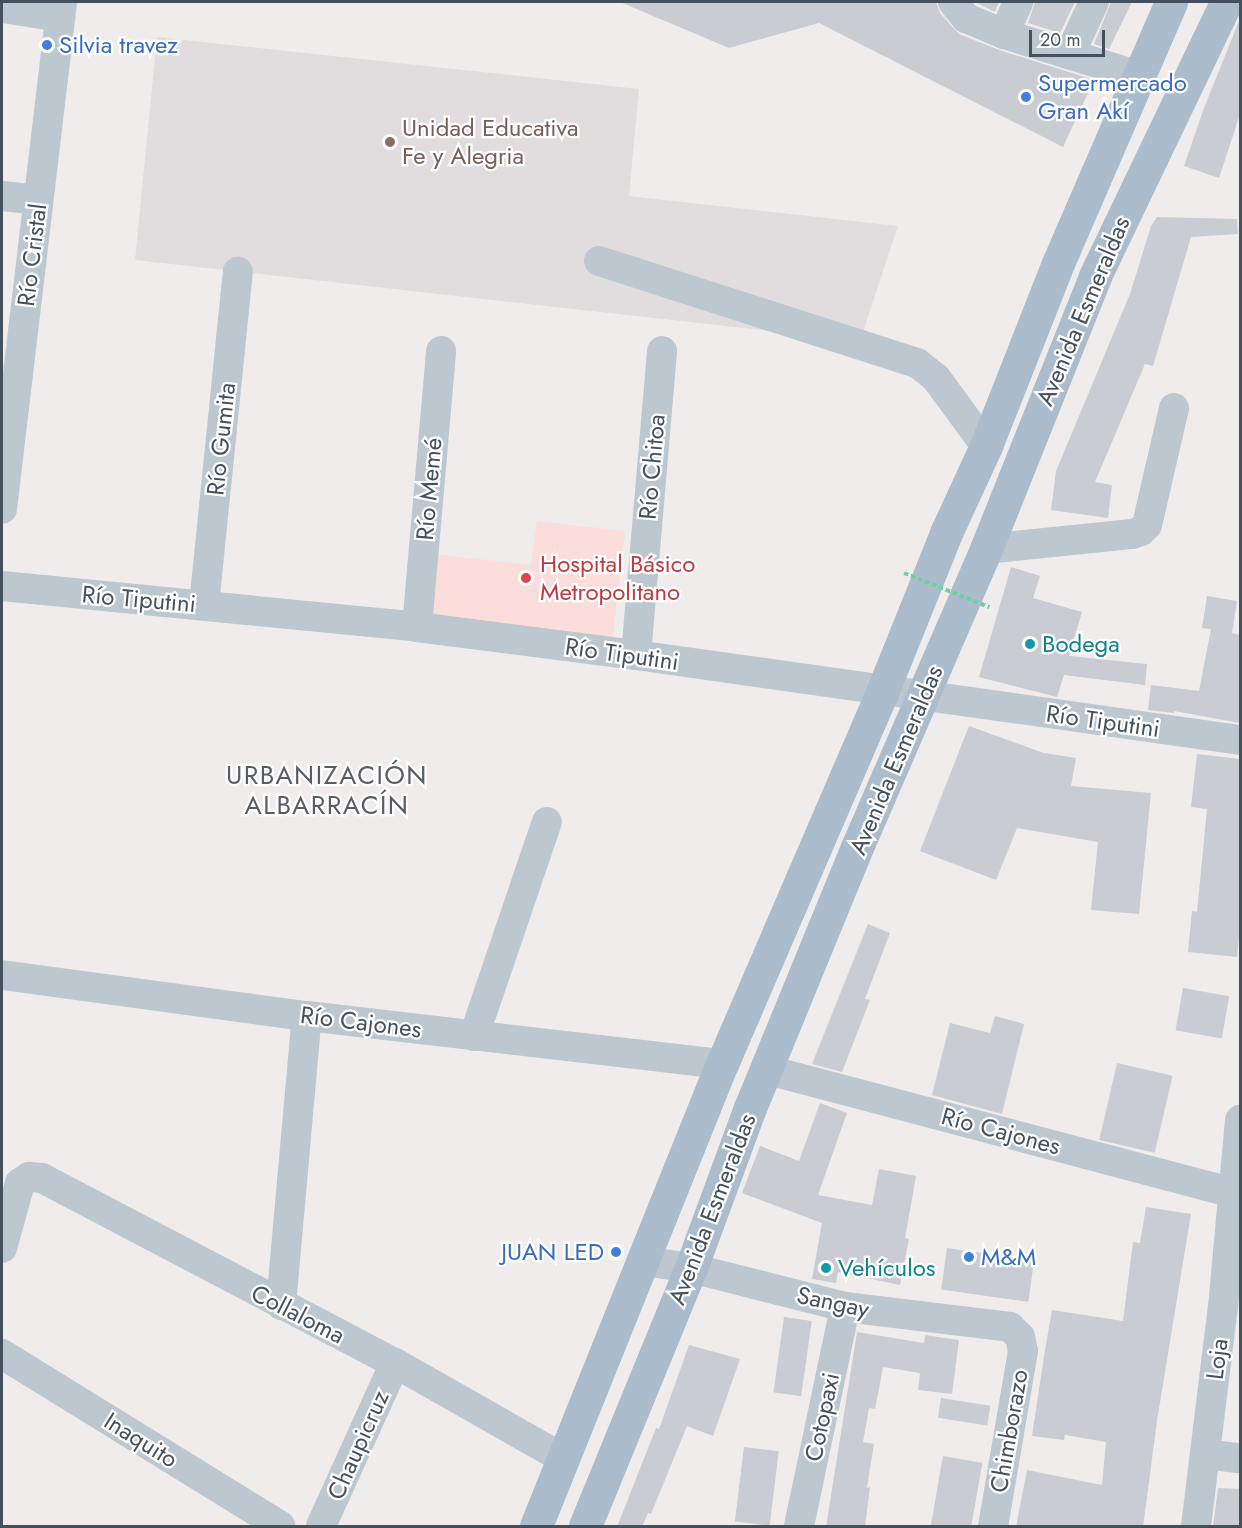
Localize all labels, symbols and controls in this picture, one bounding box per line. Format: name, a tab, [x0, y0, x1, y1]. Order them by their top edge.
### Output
scale bar	[1032, 18, 1108, 56]
text: 20 m	[1040, 27, 1080, 53]
place label: Silvia travez	[59, 31, 178, 59]
marker: Silvia travez	[40, 38, 54, 52]
place label: Supermercado Gran Akí	[1038, 69, 1187, 125]
marker: Supermercado Gran Akí	[1019, 90, 1033, 104]
place label: Unidad Educativa Fe y Alegria	[402, 114, 579, 170]
marker: Unidad Educativa Fe y Alegria	[383, 135, 397, 149]
street label: Río Cristal	[11, 202, 53, 308]
street label: Avenida Esmeraldas	[1030, 212, 1136, 410]
street label: Río Gumita	[201, 381, 241, 497]
street label: Río Chitoa	[633, 413, 671, 521]
street label: Río Memé	[410, 437, 448, 541]
place label: Hospital Básico Metropolitano	[540, 550, 695, 606]
marker: Hospital Básico Metropolitano	[517, 569, 535, 587]
street label: Río Tiputini	[81, 580, 197, 618]
place label: Bodega	[1042, 630, 1120, 658]
street label: Río Tiputini	[563, 632, 681, 676]
marker: Bodega	[1023, 637, 1037, 651]
street label: Avenida Esmeraldas	[843, 661, 949, 859]
street label: Río Tiputini	[1044, 699, 1162, 743]
district label: URBANIZACIÓN ALBARRACÍN	[226, 760, 428, 822]
street label: Río Cajones	[299, 1000, 423, 1044]
street label: Río Cajones	[938, 1101, 1064, 1161]
street label: Avenida Esmeraldas	[662, 1109, 762, 1309]
place label: JUAN LED	[501, 1238, 604, 1266]
place label: M&M	[981, 1243, 1036, 1271]
marker: JUAN LED	[609, 1245, 623, 1259]
marker: M&M	[962, 1250, 976, 1264]
place label: Vehículos	[838, 1254, 935, 1282]
marker: Vehículos	[819, 1261, 833, 1275]
street label: Collaloma	[246, 1278, 350, 1350]
street label: Sangay	[794, 1280, 872, 1324]
street label: Loja	[1200, 1337, 1234, 1381]
street label: Chimborazo	[984, 1367, 1034, 1495]
street label: Cotopaxi	[799, 1370, 845, 1464]
street label: Chaupicruz	[321, 1386, 395, 1504]
street label: Inaquito	[99, 1406, 183, 1474]

